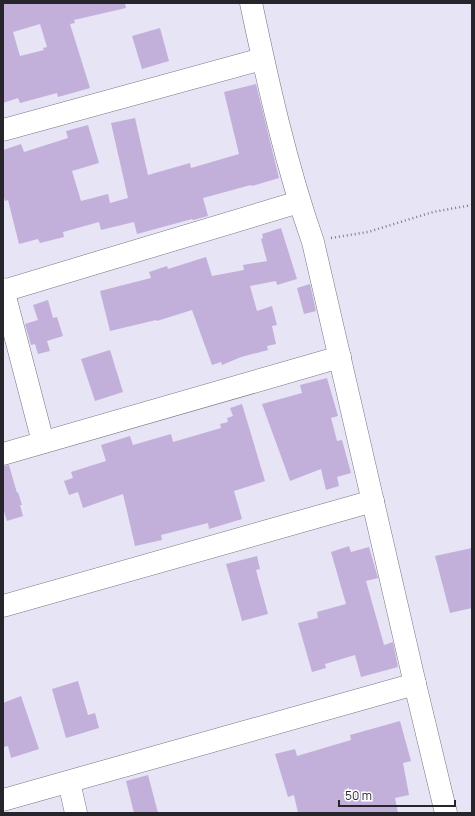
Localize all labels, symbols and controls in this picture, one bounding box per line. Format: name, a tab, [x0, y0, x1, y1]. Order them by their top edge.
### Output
scale bar	[339, 782, 455, 808]
text: 50 m	[345, 787, 372, 804]

